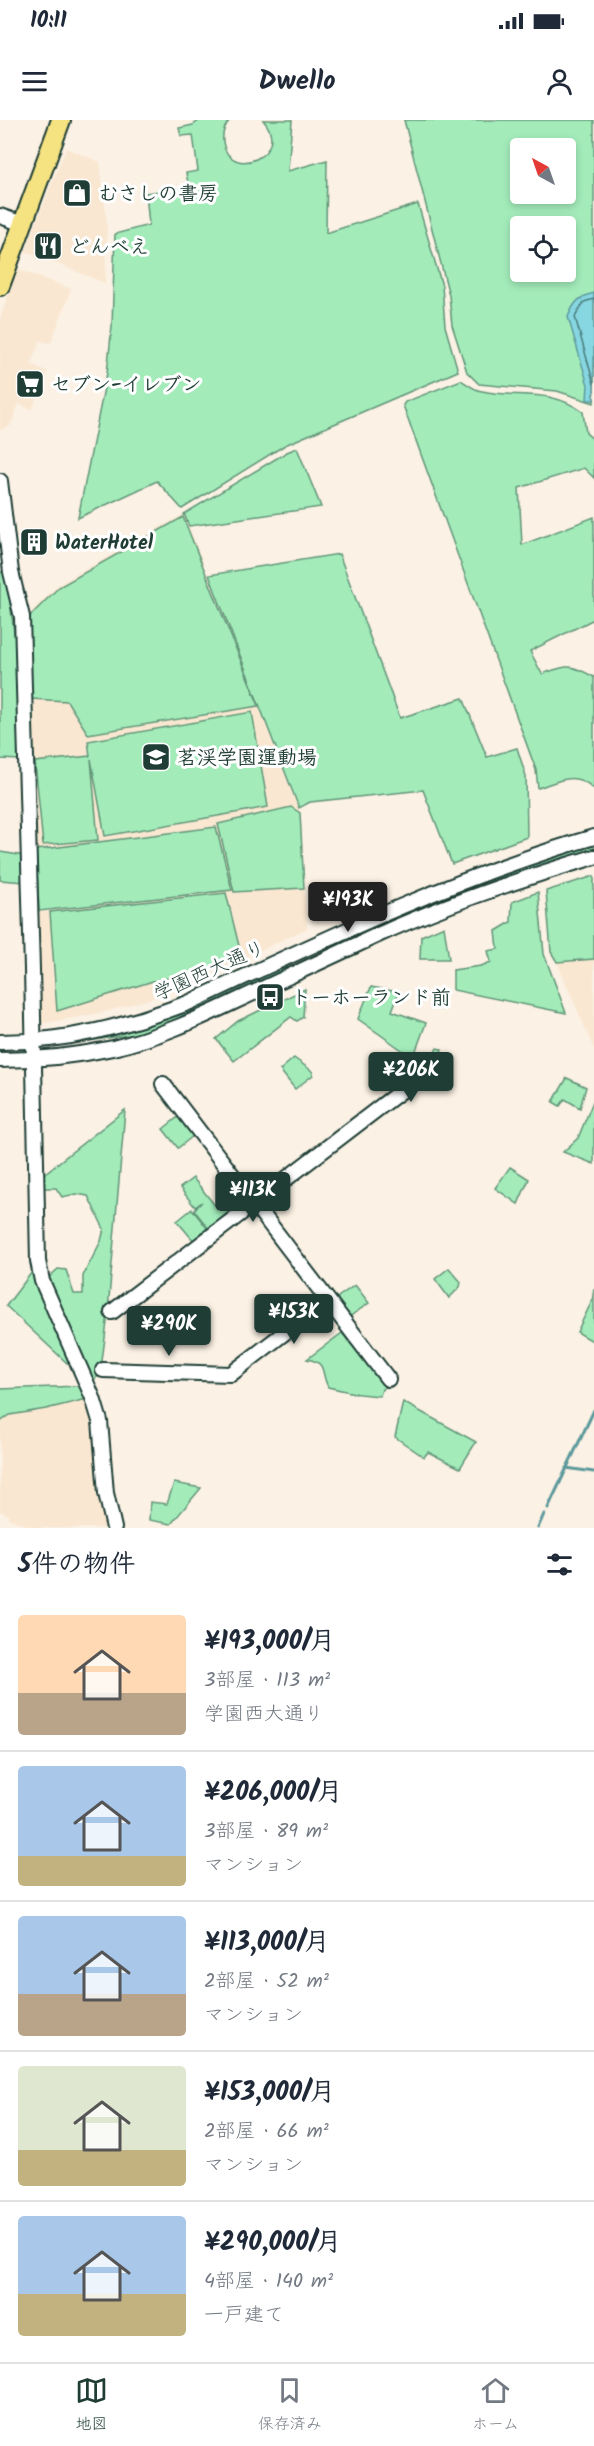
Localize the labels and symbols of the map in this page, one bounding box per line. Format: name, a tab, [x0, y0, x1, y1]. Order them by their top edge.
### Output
north arrow	[510, 138, 576, 204]
shop icon: むさしの書房	[61, 177, 93, 209]
place label: むさしの書房	[98, 179, 218, 211]
restaurant icon: どんべえ	[32, 230, 64, 262]
place label: どんべえ	[69, 232, 150, 264]
supermarket icon: セブン-イレブン	[14, 368, 46, 400]
place label: セブン-イレブン	[51, 370, 202, 402]
building icon: WaterHotel	[18, 526, 50, 558]
place label: WaterHotel	[55, 528, 154, 560]
school or university icon: 茗渓学園運動場	[140, 741, 172, 773]
place label: 茗渓学園運動場	[177, 743, 317, 775]
pin: ¥193K	[306, 882, 390, 933]
street label: 学園西大通り	[148, 933, 271, 1011]
bus stop icon: トーホーランド前	[254, 981, 286, 1013]
place label: トーホーランド前	[291, 983, 451, 1015]
pin: ¥206K	[369, 1052, 453, 1103]
pin: ¥113K	[211, 1172, 295, 1223]
pin: ¥153K	[252, 1294, 336, 1345]
pin: ¥290K	[127, 1306, 211, 1357]

